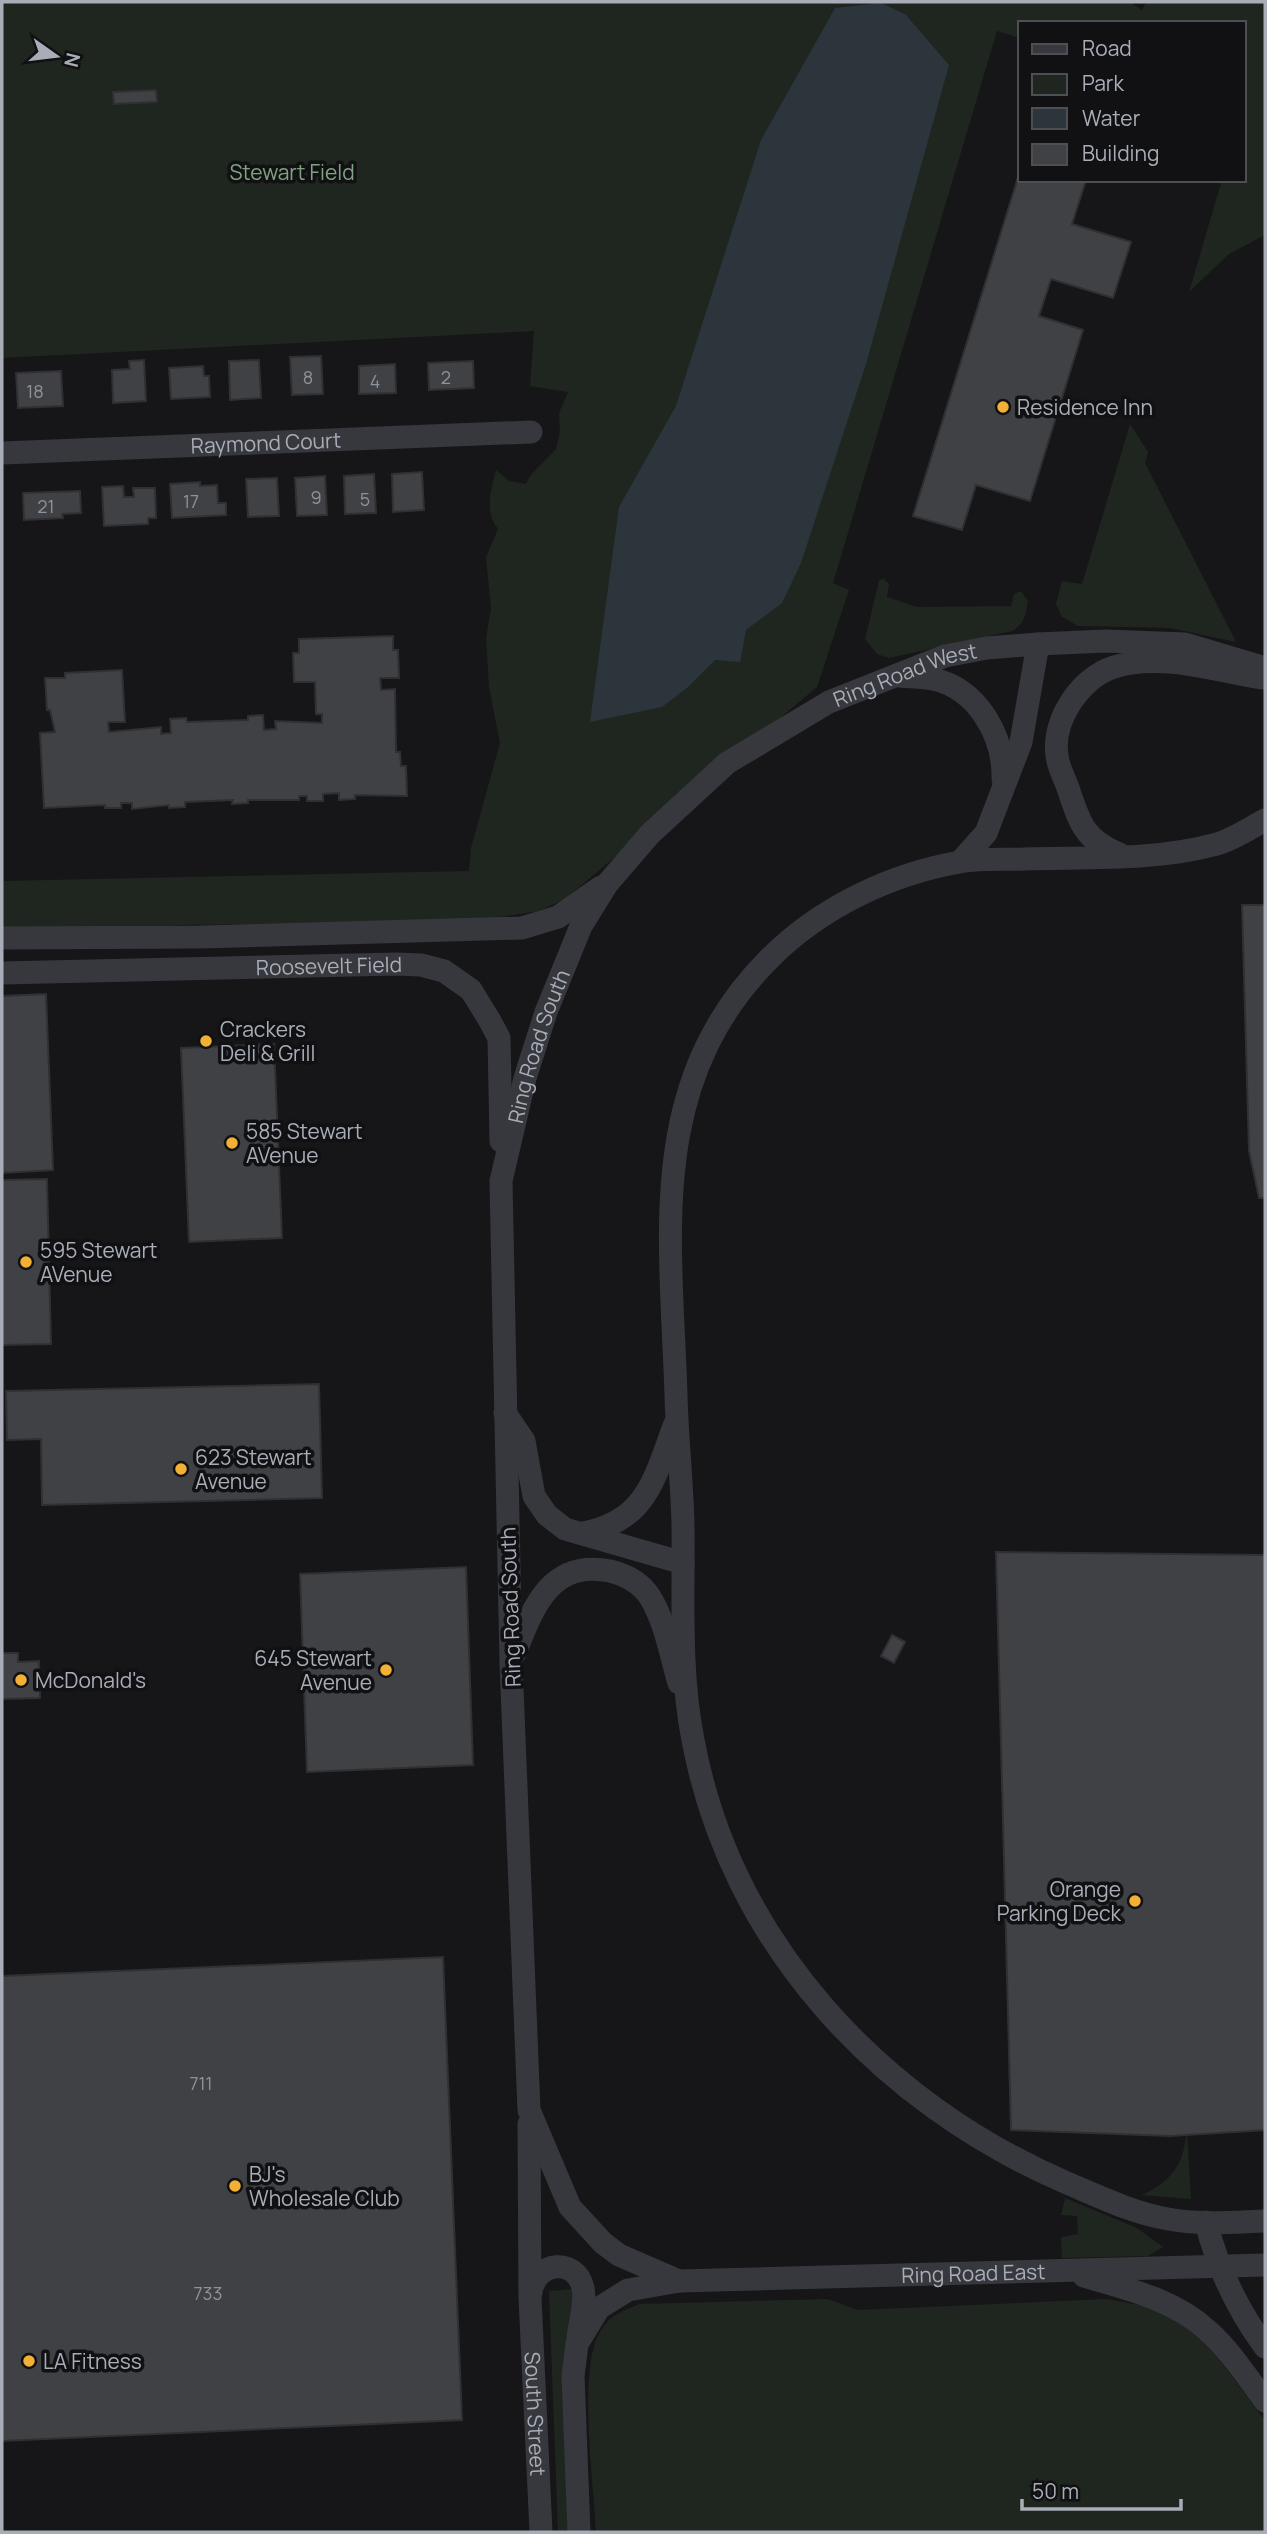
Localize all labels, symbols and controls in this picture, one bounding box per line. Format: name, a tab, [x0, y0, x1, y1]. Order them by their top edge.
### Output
north arrow	[21, 21, 91, 91]
legend	[1018, 21, 1246, 182]
text: Road	[1082, 34, 1132, 62]
text: N	[58, 50, 87, 70]
text: Park	[1082, 69, 1124, 97]
text: Water	[1082, 104, 1141, 132]
text: Building	[1082, 139, 1159, 167]
park label: Stewart Field	[229, 158, 355, 186]
house number: 8	[303, 365, 313, 389]
house number: 2	[441, 365, 451, 389]
house number: 4	[370, 369, 380, 393]
house number: 18	[26, 379, 44, 403]
place label: Residence Inn	[1017, 393, 1153, 421]
marker: Residence Inn	[995, 399, 1011, 415]
street label: Raymond Court	[190, 426, 342, 460]
house number: 9	[310, 485, 322, 509]
house number: 5	[360, 487, 370, 511]
house number: 17	[183, 489, 199, 513]
house number: 21	[37, 494, 55, 518]
street label: Ring Road West	[829, 636, 979, 713]
street label: Roosevelt Field	[256, 950, 402, 981]
street label: Ring Road South	[501, 965, 576, 1126]
place label: Crackers Deli & Grill	[220, 1015, 315, 1067]
marker: Crackers Deli & Grill	[198, 1033, 214, 1049]
place label: 585 Stewart AVenue	[246, 1117, 363, 1169]
marker: 585 Stewart AVenue	[224, 1135, 240, 1151]
place label: 595 Stewart AVenue	[40, 1236, 157, 1288]
marker: 595 Stewart AVenue	[18, 1254, 34, 1270]
place label: 623 Stewart Avenue	[195, 1443, 312, 1495]
marker: 623 Stewart Avenue	[173, 1461, 189, 1477]
street label: Ring Road South	[493, 1527, 527, 1687]
place label: 645 Stewart Avenue	[254, 1644, 372, 1696]
marker: 645 Stewart Avenue	[378, 1662, 394, 1678]
place label: McDonald's	[35, 1666, 146, 1694]
marker: McDonald's	[13, 1672, 29, 1688]
place label: Orange Parking Deck	[997, 1875, 1122, 1927]
marker: Orange Parking Deck	[1127, 1893, 1143, 1909]
house number: 711	[189, 2071, 213, 2095]
place label: BJ's Wholesale Club	[249, 2160, 400, 2212]
marker: BJ's Wholesale Club	[227, 2178, 243, 2194]
street label: Ring Road East	[901, 2257, 1046, 2289]
house number: 733	[194, 2281, 222, 2305]
place label: LA Fitness	[43, 2347, 142, 2375]
street label: South Street	[519, 2351, 552, 2477]
marker: LA Fitness	[21, 2353, 37, 2369]
scale bar	[1022, 2468, 1181, 2512]
text: 50 m	[1032, 2477, 1079, 2505]

